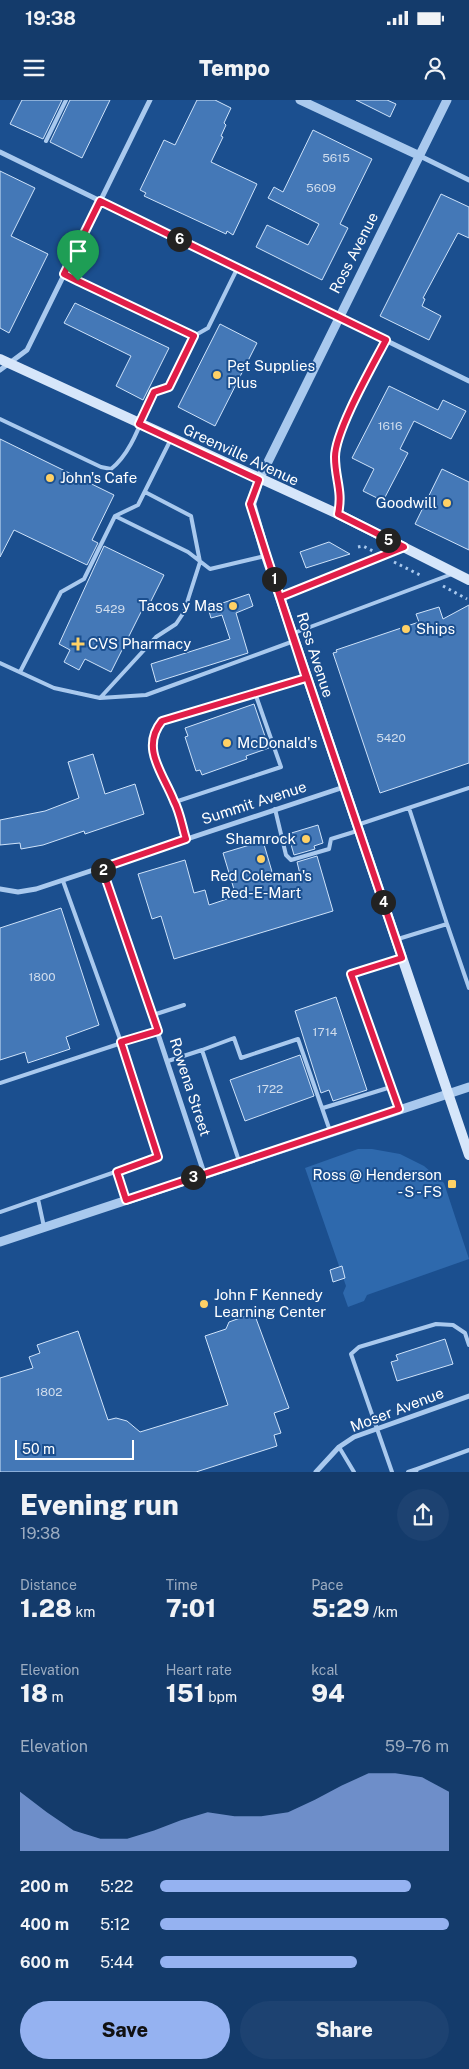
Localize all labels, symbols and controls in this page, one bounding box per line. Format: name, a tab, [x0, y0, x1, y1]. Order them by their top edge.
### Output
text: 19:38	[25, 7, 76, 29]
icon: menu	[20, 54, 48, 82]
icon: person	[421, 54, 449, 82]
text: Tempo	[199, 55, 270, 81]
house number: 5615	[322, 151, 350, 165]
house number: 5609	[306, 181, 336, 195]
street label: Ross Avenue	[326, 209, 381, 296]
pin: 6	[166, 226, 192, 252]
pin	[57, 230, 99, 281]
text: 6	[175, 231, 184, 247]
icon: arrive	[64, 237, 92, 265]
place label: Pet Supplies Plus	[227, 357, 315, 391]
marker: Pet Supplies Plus	[211, 369, 223, 381]
house number: 1616	[378, 419, 402, 433]
street label: Greenville Avenue	[181, 420, 302, 489]
place label: John's Cafe	[60, 469, 137, 486]
marker: John's Cafe	[44, 472, 56, 484]
place label: Goodwill	[376, 494, 437, 511]
marker: Goodwill	[441, 497, 453, 509]
pin: 5	[376, 528, 400, 552]
text: 5	[384, 532, 393, 548]
pin: 1	[262, 566, 286, 592]
text: 1	[272, 571, 278, 587]
place label: Tacos y Mas	[138, 597, 223, 614]
marker: Tacos y Mas	[227, 600, 239, 612]
house number: 5429	[95, 602, 125, 616]
street label: Ross Avenue	[294, 610, 337, 700]
place label: Ships	[416, 620, 455, 637]
marker: Ships	[400, 623, 412, 635]
place label: CVS Pharmacy	[88, 635, 191, 652]
marker: CVS Pharmacy	[72, 638, 84, 650]
house number: 5420	[376, 731, 406, 745]
place label: McDonald's	[237, 734, 317, 751]
marker: McDonald's	[221, 737, 233, 749]
street label: Summit Avenue	[199, 778, 309, 828]
place label: Shamrock	[225, 830, 296, 847]
marker: Shamrock	[300, 833, 312, 845]
marker: Red Coleman's Red-E-Mart	[255, 853, 267, 865]
pin: 2	[90, 858, 116, 882]
text: 2	[99, 862, 108, 878]
place label: Red Coleman's Red-E-Mart	[210, 867, 312, 901]
pin: 4	[370, 890, 396, 914]
text: 4	[379, 894, 388, 910]
house number: 1800	[28, 970, 56, 984]
house number: 1714	[313, 1025, 338, 1039]
street label: Rowena Street	[167, 1035, 214, 1138]
house number: 1722	[257, 1082, 283, 1096]
pin: 3	[180, 1164, 206, 1190]
place label: Ross @ Henderson - S - FS	[313, 1166, 442, 1200]
text: 3	[189, 1169, 198, 1185]
marker: Ross @ Henderson - S - FS	[446, 1178, 458, 1190]
place label: John F Kennedy Learning Center	[214, 1286, 326, 1320]
marker: John F Kennedy Learning Center	[198, 1298, 210, 1310]
street label: Moser Avenue	[348, 1384, 446, 1435]
house number: 1802	[35, 1385, 63, 1399]
scale bar	[15, 1436, 134, 1460]
text: 50 m	[22, 1441, 55, 1457]
text: Evening run	[20, 1488, 179, 1521]
button: share	[397, 1489, 449, 1541]
text: 19:38	[20, 1524, 60, 1543]
text: Distance	[20, 1577, 77, 1593]
text: Time	[166, 1577, 198, 1593]
text: Pace	[311, 1577, 343, 1593]
text: 1.28	[20, 1593, 72, 1623]
text: 7:01	[166, 1593, 216, 1623]
text: 5:29	[311, 1593, 370, 1623]
text: km	[72, 1604, 95, 1620]
text: /km	[370, 1604, 398, 1620]
text: Elevation	[20, 1662, 79, 1678]
text: Heart rate	[166, 1662, 232, 1678]
text: kcal	[311, 1662, 338, 1678]
text: 18	[20, 1678, 48, 1708]
text: 151	[166, 1678, 205, 1708]
text: 94	[311, 1678, 345, 1708]
text: m	[48, 1689, 64, 1705]
text: bpm	[205, 1689, 237, 1705]
text: Elevation	[20, 1737, 88, 1756]
text: 59–76 m	[385, 1737, 449, 1756]
text: 200 m	[20, 1877, 69, 1896]
text: 5:22	[100, 1877, 133, 1896]
text: 400 m	[20, 1915, 69, 1934]
text: 5:12	[100, 1915, 130, 1934]
text: 600 m	[20, 1953, 69, 1972]
text: 5:44	[100, 1953, 134, 1972]
button: Save	[20, 2001, 230, 2059]
button: Share	[240, 2001, 449, 2059]

